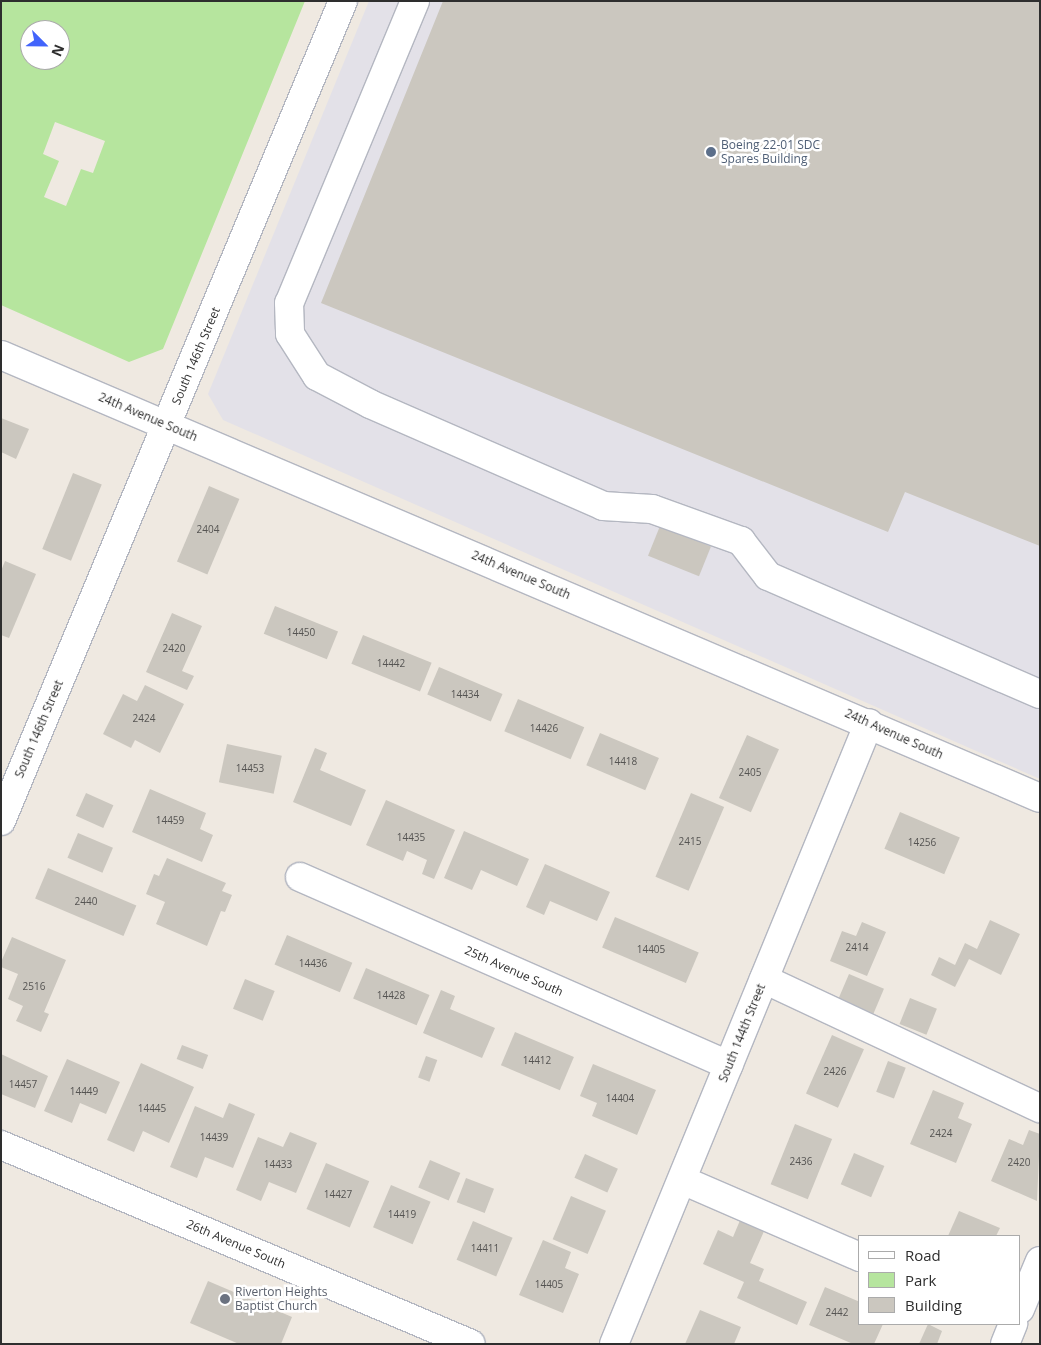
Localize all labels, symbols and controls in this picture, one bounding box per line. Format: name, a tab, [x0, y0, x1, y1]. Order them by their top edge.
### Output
north arrow	[20, 20, 70, 70]
text: N	[47, 42, 69, 60]
place label: Boeing 22-01 SDC Spares Building	[721, 138, 820, 166]
marker: Boeing 22-01 SDC Spares Building	[705, 146, 717, 158]
street label: South 146th Street	[169, 305, 223, 407]
street label: 24th Avenue South	[96, 390, 200, 444]
house number: 2404	[197, 524, 219, 536]
street label: 24th Avenue South	[469, 548, 573, 602]
house number: 14450	[287, 627, 315, 639]
house number: 2420	[163, 643, 185, 655]
house number: 14442	[377, 658, 405, 670]
street label: South 146th Street	[12, 678, 66, 780]
house number: 14434	[451, 689, 479, 701]
street label: 24th Avenue South	[843, 706, 945, 762]
house number: 2424	[133, 713, 155, 725]
house number: 14426	[530, 723, 558, 735]
house number: 14418	[609, 756, 637, 768]
house number: 14453	[236, 763, 264, 775]
house number: 2405	[739, 767, 761, 779]
house number: 14459	[156, 815, 184, 827]
house number: 14435	[397, 832, 425, 844]
house number: 2415	[679, 836, 701, 848]
house number: 14256	[908, 837, 936, 849]
house number: 2440	[75, 896, 97, 908]
house number: 2414	[846, 942, 868, 954]
street label: 25th Avenue South	[463, 943, 565, 999]
house number: 14405	[637, 944, 665, 956]
house number: 14436	[299, 958, 327, 970]
house number: 2516	[23, 981, 45, 993]
street label: South 144th Street	[716, 982, 768, 1084]
house number: 14428	[377, 990, 405, 1002]
house number: 14412	[523, 1055, 551, 1067]
house number: 2426	[824, 1066, 846, 1078]
house number: 14457	[9, 1079, 37, 1091]
house number: 14449	[70, 1086, 98, 1098]
house number: 14404	[606, 1093, 634, 1105]
house number: 14445	[138, 1103, 166, 1115]
house number: 2424	[930, 1128, 952, 1140]
house number: 14439	[200, 1132, 228, 1144]
house number: 2436	[790, 1156, 812, 1168]
house number: 2420	[1008, 1157, 1030, 1169]
house number: 14433	[264, 1159, 292, 1171]
house number: 14427	[324, 1189, 352, 1201]
house number: 14419	[388, 1209, 416, 1221]
street label: 26th Avenue South	[184, 1217, 288, 1271]
legend	[858, 1235, 1021, 1325]
house number: 14411	[471, 1243, 499, 1255]
text: Road	[905, 1245, 941, 1265]
text: Park	[905, 1270, 936, 1290]
house number: 14405	[535, 1279, 563, 1291]
place label: Riverton Heights Baptist Church	[235, 1285, 328, 1313]
marker: Riverton Heights Baptist Church	[219, 1293, 231, 1305]
text: Building	[905, 1295, 962, 1315]
house number: 2442	[826, 1307, 848, 1319]

